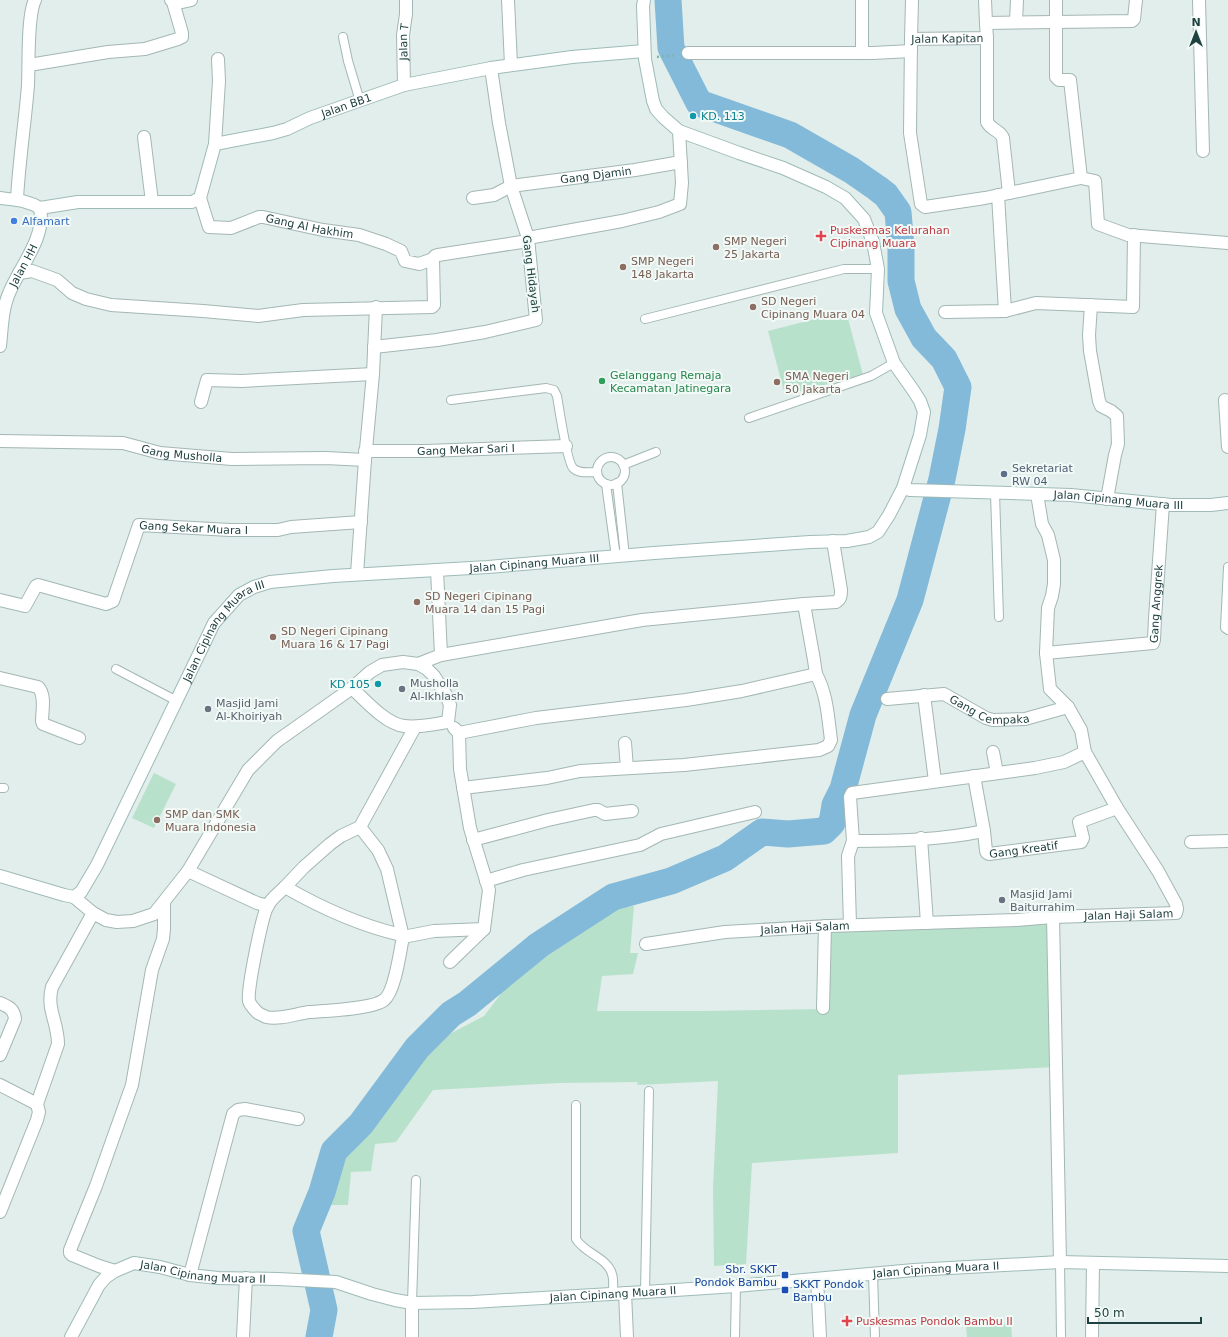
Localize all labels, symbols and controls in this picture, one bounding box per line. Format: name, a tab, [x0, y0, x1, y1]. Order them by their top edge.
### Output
north arrow	[1176, 12, 1216, 52]
text: N	[1191, 16, 1201, 29]
street label: Jalan T	[396, 22, 411, 62]
street label: Jalan Kapitan	[910, 32, 984, 46]
street label: Jalan BB1	[318, 90, 373, 120]
place label: KD. 113	[701, 110, 745, 123]
marker: KD. 113	[688, 111, 698, 121]
street label: Gang Djamin	[559, 164, 632, 186]
street label: Gang Al Hakhim	[265, 211, 354, 241]
place label: Alfamart	[22, 215, 70, 228]
marker: Alfamart	[9, 216, 19, 226]
place label: Puskesmas Kelurahan Cipinang Muara	[830, 224, 950, 250]
marker: Puskesmas Kelurahan Cipinang Muara	[815, 230, 827, 242]
street label: Gang Hidayah	[520, 234, 542, 314]
place label: SMP Negeri 25 Jakarta	[724, 235, 787, 261]
street label: Jalan HH	[6, 242, 40, 290]
marker: SMP Negeri 25 Jakarta	[711, 242, 721, 252]
place label: SMP Negeri 148 Jakarta	[631, 255, 694, 281]
marker: SMP Negeri 148 Jakarta	[618, 262, 628, 272]
place label: SD Negeri Cipinang Muara 04	[761, 295, 865, 321]
marker: SD Negeri Cipinang Muara 04	[748, 302, 758, 312]
place label: Gelanggang Remaja Kecamatan Jatinegara	[610, 369, 731, 395]
place label: SMA Negeri 50 Jakarta	[785, 370, 849, 396]
marker: Gelanggang Remaja Kecamatan Jatinegara	[597, 376, 607, 386]
marker: SMA Negeri 50 Jakarta	[772, 377, 782, 387]
street label: Gang Mekar Sari I	[417, 441, 515, 458]
street label: Gang Musholla	[140, 442, 223, 465]
place label: Sekretariat RW 04	[1012, 462, 1074, 488]
marker: Sekretariat RW 04	[999, 469, 1009, 479]
street label: Jalan Cipinang Muara III	[1052, 488, 1183, 512]
street label: Gang Sekar Muara I	[139, 519, 248, 537]
street label: Jalan Cipinang Muara III	[468, 551, 600, 575]
street label: Gang Anggrek	[1147, 563, 1165, 643]
street label: Jalan Cipinang Muara III	[180, 578, 266, 685]
place label: SD Negeri Cipinang Muara 14 dan 15 Pagi	[425, 590, 545, 616]
marker: SD Negeri Cipinang Muara 14 dan 15 Pagi	[412, 597, 422, 607]
place label: SD Negeri Cipinang Muara 16 & 17 Pagi	[281, 625, 389, 651]
marker: SD Negeri Cipinang Muara 16 & 17 Pagi	[268, 632, 278, 642]
place label: Musholla Al-Ikhlash	[410, 677, 464, 703]
place label: KD 105	[330, 678, 370, 691]
marker: KD 105	[373, 679, 383, 689]
marker: Musholla Al-Ikhlash	[397, 684, 407, 694]
street label: Gang Cempaka	[947, 692, 1031, 727]
place label: Masjid Jami Al-Khoiriyah	[216, 697, 282, 723]
marker: Masjid Jami Al-Khoiriyah	[203, 704, 213, 714]
place label: SMP dan SMK Muara Indonesia	[165, 808, 256, 834]
marker: SMP dan SMK Muara Indonesia	[152, 815, 162, 825]
street label: Gang Kreatif	[988, 838, 1060, 860]
place label: Masjid Jami Baiturrahim	[1010, 888, 1075, 914]
marker: Masjid Jami Baiturrahim	[997, 895, 1007, 905]
street label: Jalan Haji Salam	[1083, 907, 1173, 923]
street label: Jalan Haji Salam	[759, 919, 850, 937]
street label: Jalan Cipinang Muara II	[138, 1257, 266, 1285]
street label: Jalan Cipinang Muara II	[871, 1259, 1000, 1280]
place label: Sbr. SKKT Pondok Bambu	[695, 1263, 777, 1289]
marker: Sbr. SKKT Pondok Bambu	[780, 1270, 790, 1280]
place label: SKKT Pondok Bambu	[793, 1278, 864, 1304]
street label: Jalan Cipinang Muara II	[548, 1283, 677, 1304]
marker: SKKT Pondok Bambu	[780, 1285, 790, 1295]
scale bar	[1088, 1299, 1201, 1325]
text: 50 m	[1094, 1306, 1125, 1320]
marker: Puskesmas Pondok Bambu II	[841, 1315, 853, 1327]
place label: Puskesmas Pondok Bambu II	[856, 1315, 1013, 1328]

